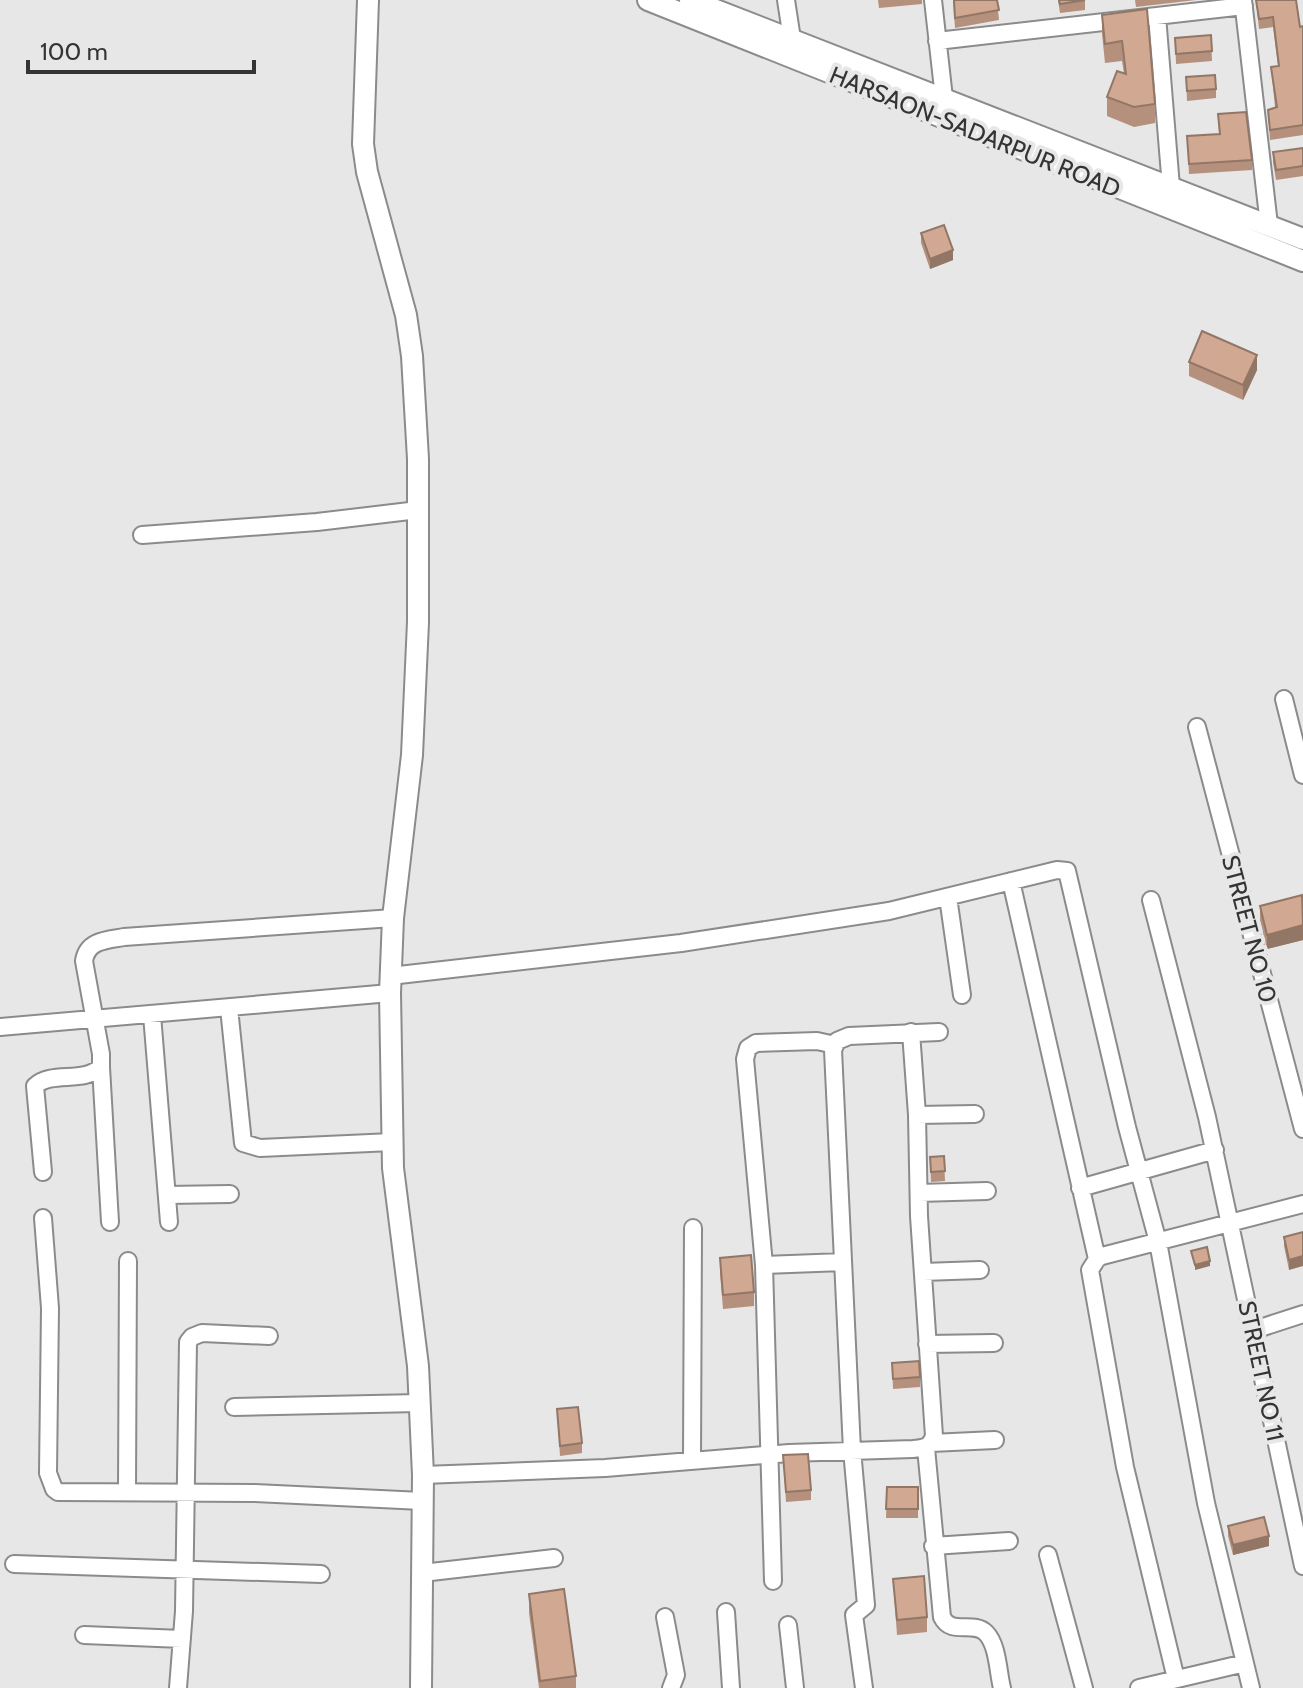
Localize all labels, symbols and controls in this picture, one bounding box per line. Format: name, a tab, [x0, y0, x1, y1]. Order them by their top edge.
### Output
scale bar	[28, 24, 254, 74]
text: 100 m	[40, 37, 108, 66]
street label: HARSAON-SADARPUR ROAD	[826, 60, 1125, 203]
street label: STREET NO 10	[1216, 852, 1283, 1006]
street label: STREET NO 11	[1232, 1298, 1290, 1444]

